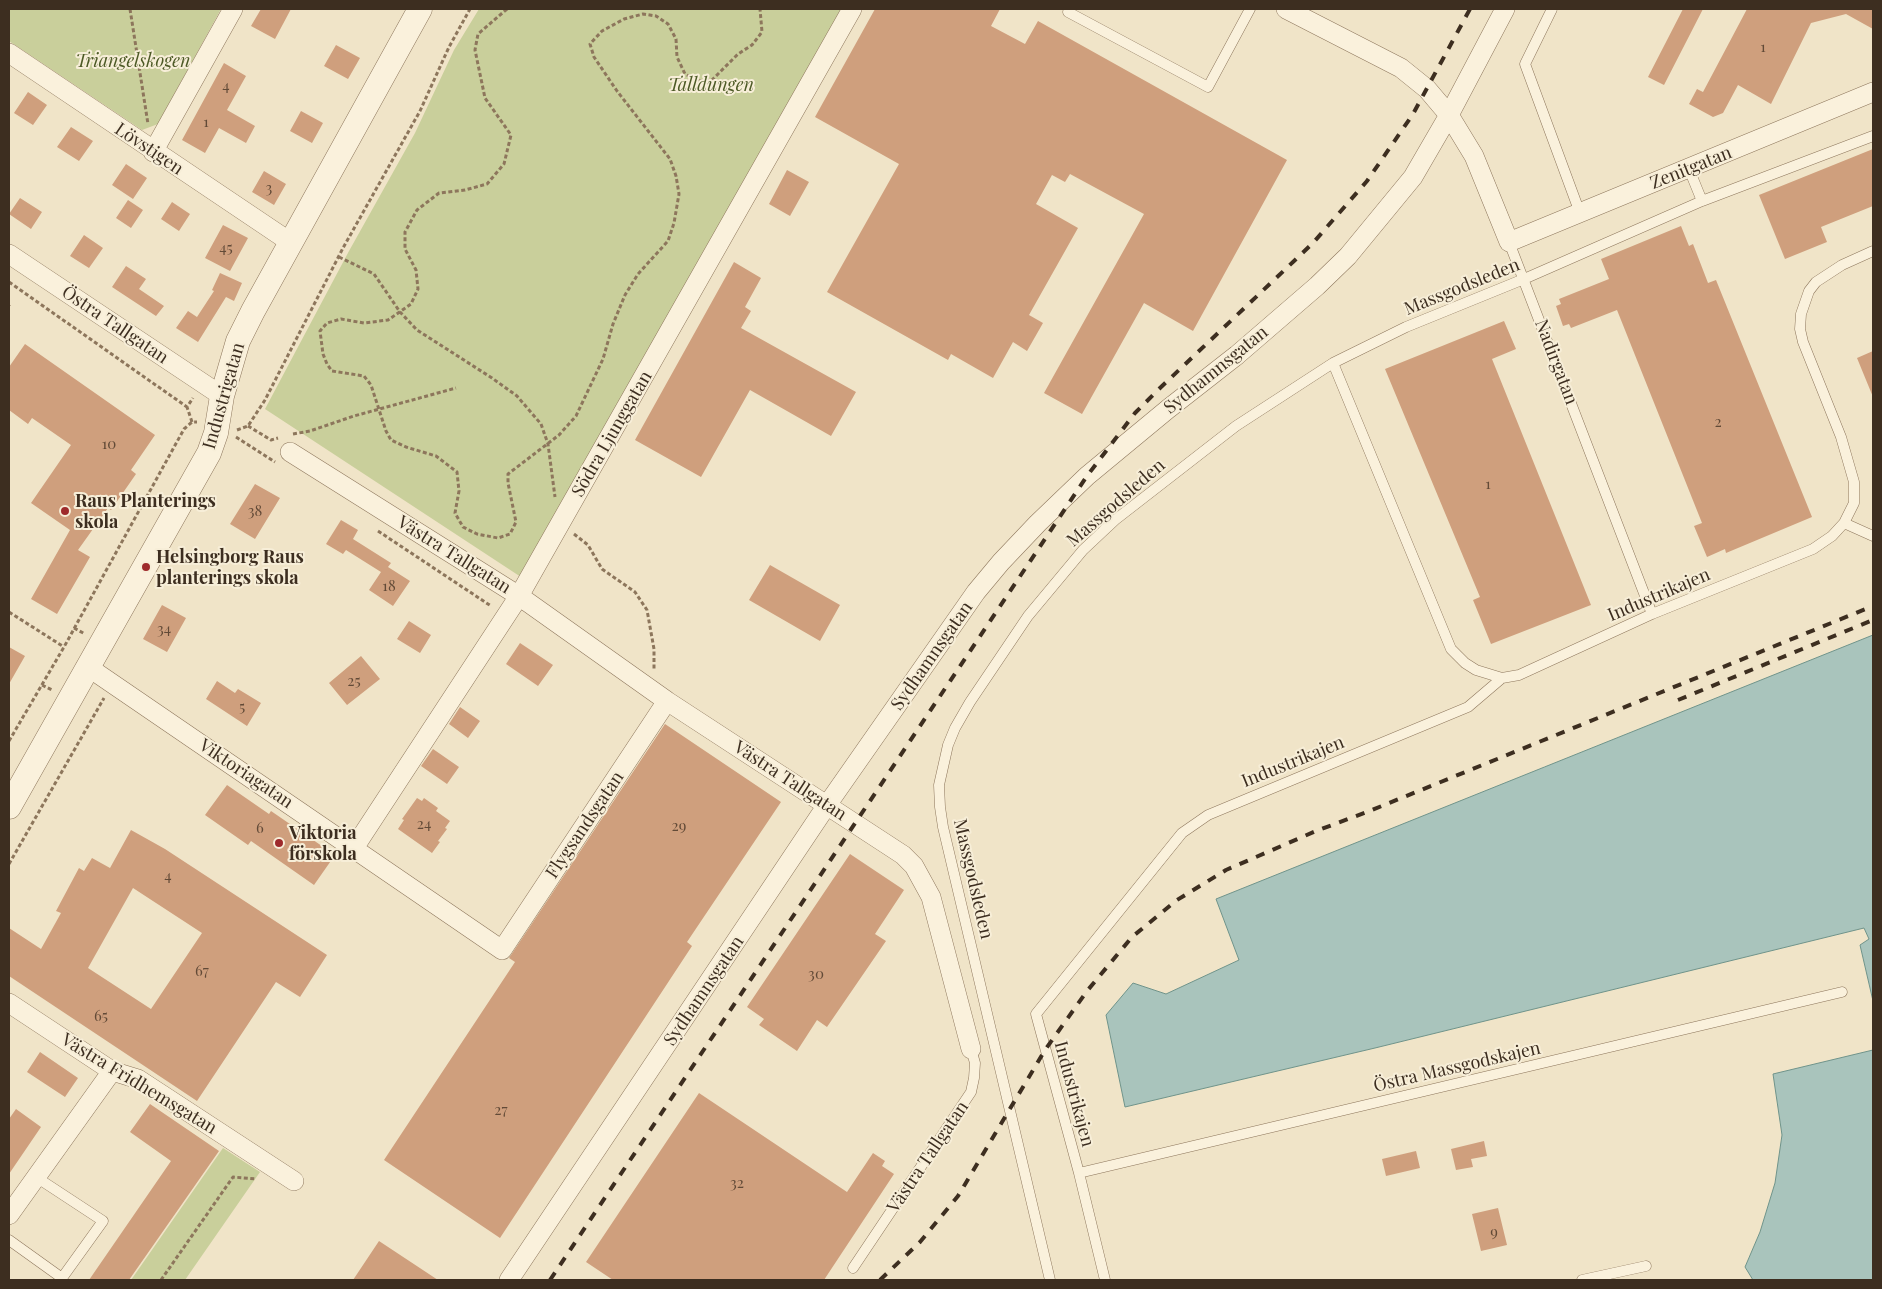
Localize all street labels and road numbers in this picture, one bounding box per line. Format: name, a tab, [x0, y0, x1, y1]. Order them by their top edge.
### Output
street label: Lövstigen	[111, 118, 187, 180]
street label: Zenitgatan	[1647, 142, 1735, 194]
street label: Massgodsleden	[1401, 254, 1523, 320]
street label: Östra Tallgatan	[58, 281, 172, 369]
street label: Nadirgatan	[1530, 316, 1582, 408]
street label: Sydhamnsgatan	[1160, 321, 1272, 419]
street label: Industrigatan	[198, 340, 250, 452]
street label: Södra Ljunggatan	[567, 367, 657, 501]
street label: Massgodsleden	[1063, 455, 1169, 551]
street label: Västra Tallgatan	[393, 511, 515, 599]
street label: Industrikajen	[1605, 564, 1713, 626]
street label: Sydhamnsgatan	[887, 597, 977, 715]
street label: Industrikajen	[1239, 732, 1347, 792]
street label: Viktoriagatan	[195, 735, 297, 813]
street label: Västra Tallgatan	[730, 737, 850, 825]
street label: Flygsandsgatan	[541, 767, 629, 883]
street label: Massgodsleden	[949, 817, 997, 941]
street label: Sydhamnsgatan	[659, 932, 749, 1050]
street label: Västra Fridhemsgatan	[57, 1029, 221, 1139]
street label: Östra Massgodskajen	[1371, 1037, 1543, 1097]
street label: Industrikajen	[1049, 1039, 1099, 1149]
street label: Västra Tallgatan	[883, 1097, 973, 1217]

